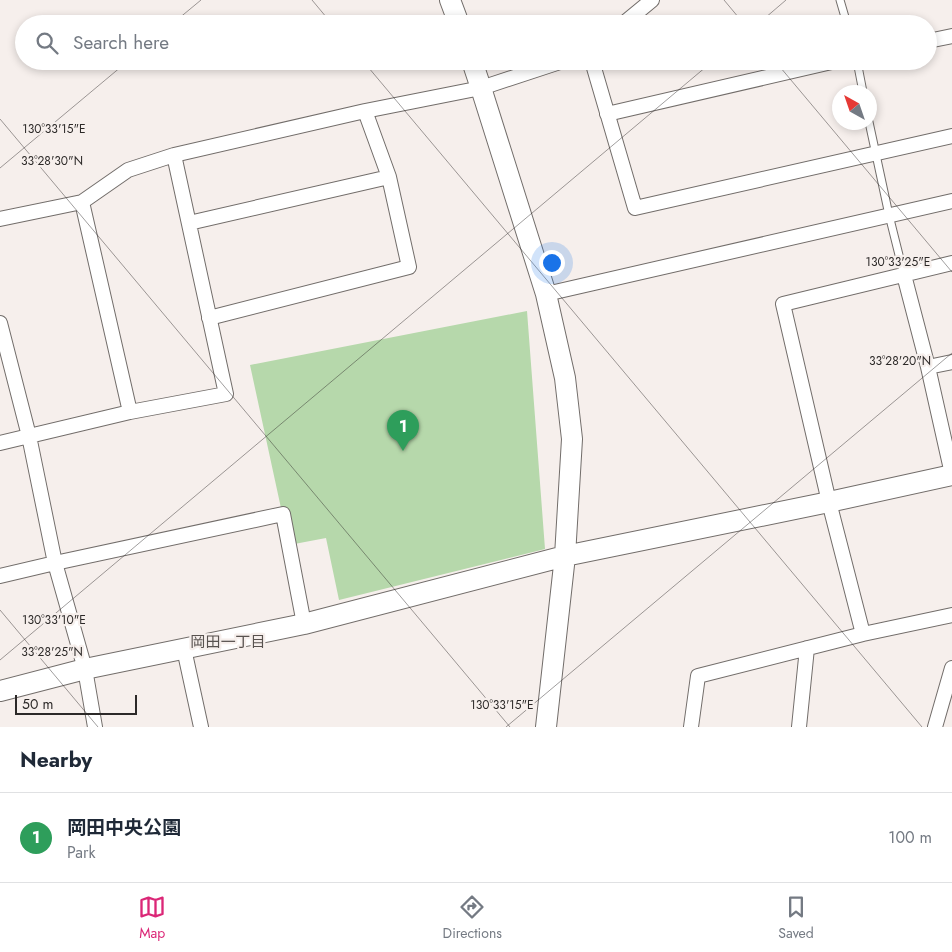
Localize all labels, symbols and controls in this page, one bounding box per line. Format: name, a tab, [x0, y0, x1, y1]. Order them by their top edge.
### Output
search box	[15, 15, 937, 70]
icon: search	[33, 29, 61, 57]
text: Search here	[73, 29, 169, 56]
north arrow	[832, 85, 877, 130]
text: 130°33'15"E	[22, 120, 86, 138]
text: 33°28'30"N	[21, 152, 83, 170]
your location	[539, 250, 565, 276]
text: 130°33'25"E	[866, 253, 930, 271]
text: 33°28'20"N	[869, 352, 931, 370]
pin: 1	[387, 410, 419, 451]
text: 130°33'10"E	[22, 611, 86, 629]
district label: 岡田一丁目	[190, 631, 266, 653]
text: 33°28'25"N	[21, 643, 83, 661]
scale bar	[15, 692, 138, 715]
text: 50 m	[22, 694, 53, 714]
text: 130°33'15"E	[470, 696, 534, 714]
text: Nearby	[20, 745, 92, 775]
text: 岡田中央公園	[67, 814, 181, 841]
text: 1	[32, 826, 40, 849]
text: 100 m	[888, 826, 932, 849]
text: Park	[67, 841, 96, 864]
tab: Map	[138, 893, 166, 943]
tab: Directions	[443, 893, 502, 943]
tab: Saved	[778, 893, 814, 943]

